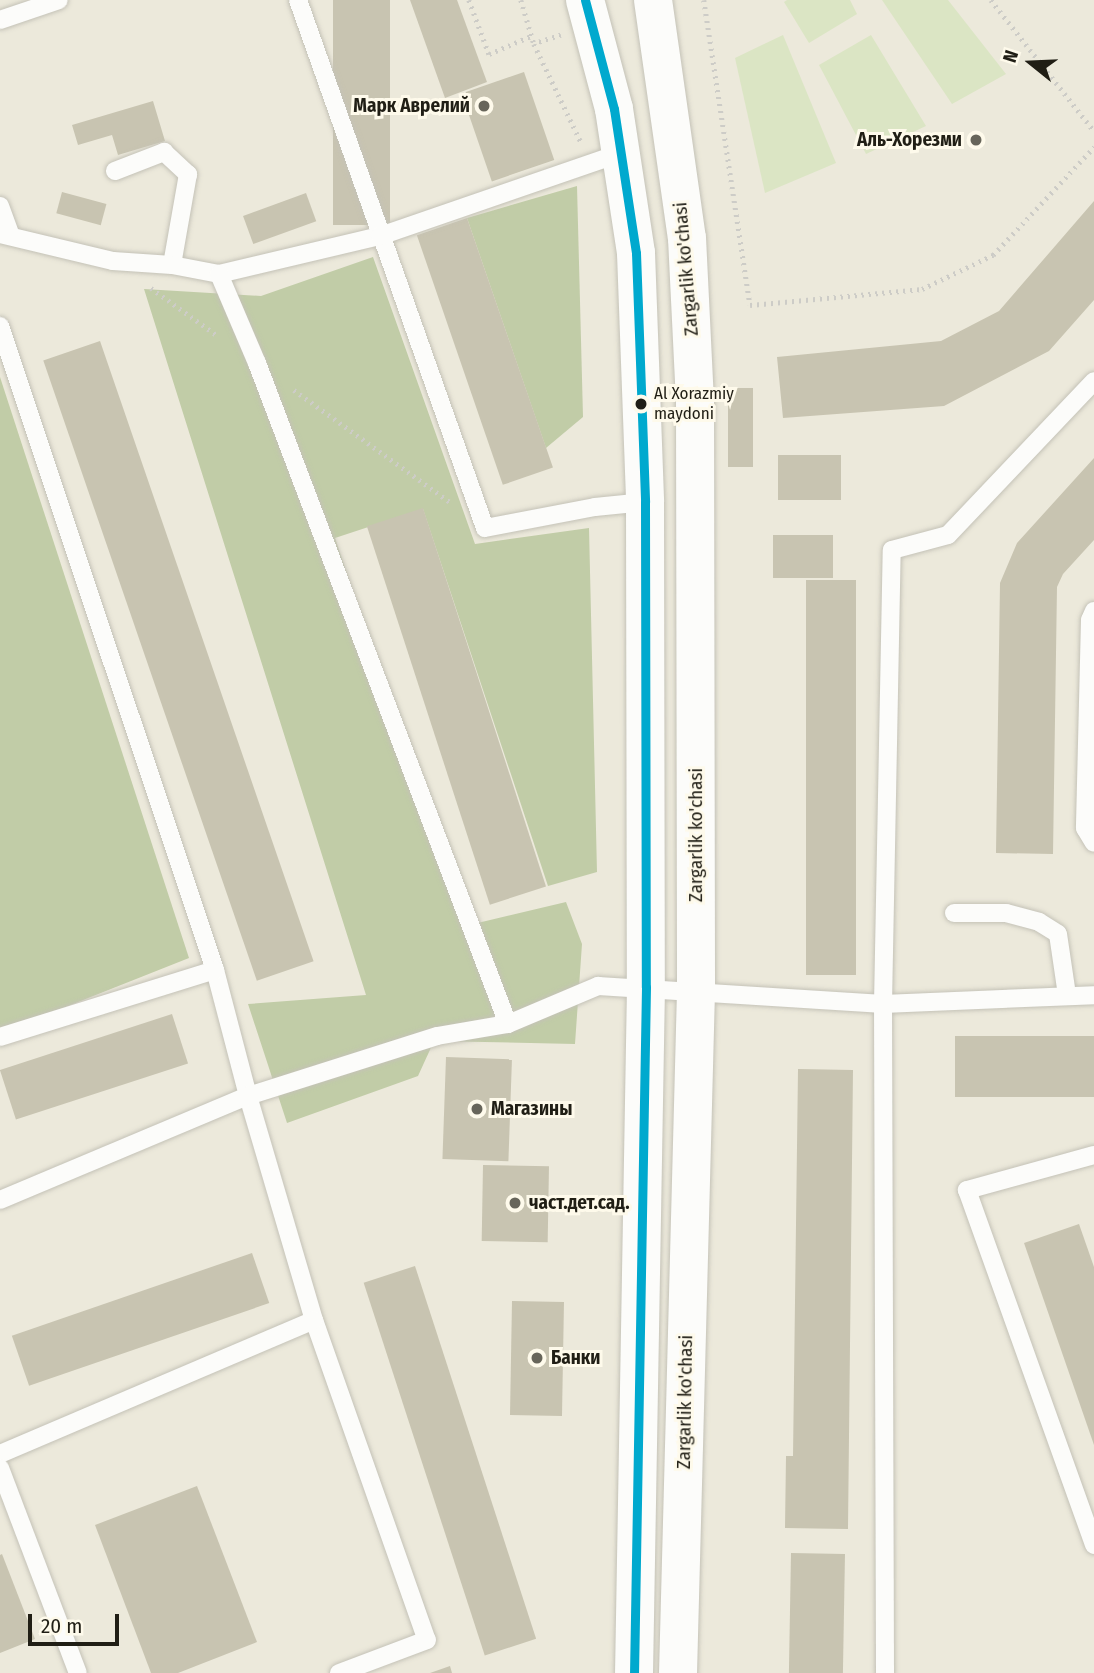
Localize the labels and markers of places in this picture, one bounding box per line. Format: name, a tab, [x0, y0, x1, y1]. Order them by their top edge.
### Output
place label: Марк Аврелий	[353, 95, 470, 117]
marker: Марк Аврелий	[476, 98, 492, 114]
place label: Аль-Хорезми	[857, 129, 962, 151]
marker: Аль-Хорезми	[968, 132, 984, 148]
place label: Al Xorazmiy maydoni	[654, 384, 734, 424]
marker: Al Xorazmiy maydoni	[634, 397, 648, 411]
place label: Магазины	[491, 1098, 572, 1120]
marker: Магазины	[469, 1101, 485, 1117]
place label: част.дет.сад.	[529, 1192, 630, 1214]
marker: част.дет.сад.	[507, 1195, 523, 1211]
place label: Банки	[551, 1347, 601, 1369]
marker: Банки	[529, 1350, 545, 1366]

